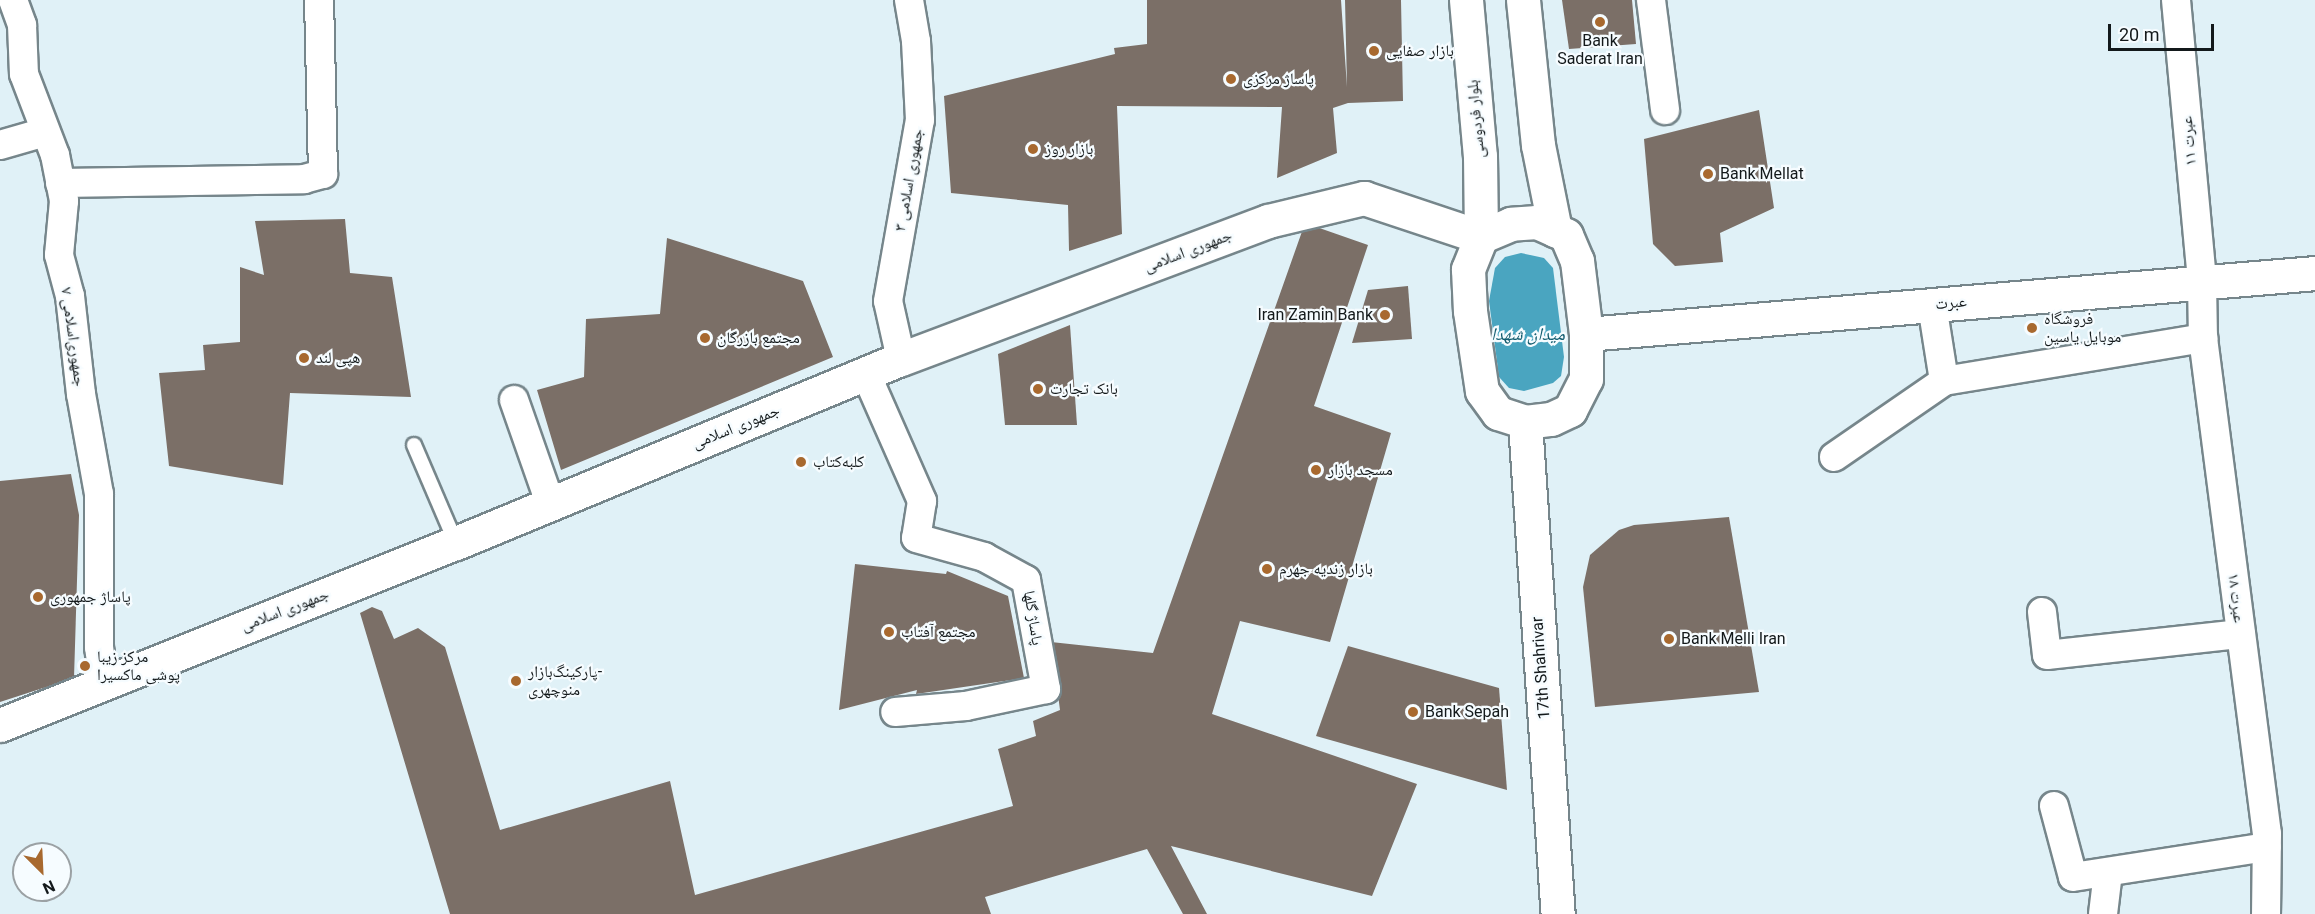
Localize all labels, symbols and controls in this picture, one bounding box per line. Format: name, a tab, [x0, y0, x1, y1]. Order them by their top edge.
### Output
scale bar	[2111, 12, 2218, 50]
marker: Bank Saderat Iran	[1593, 15, 1607, 29]
text: 20 m	[2119, 24, 2159, 45]
place label: Bank Saderat Iran	[1557, 31, 1643, 69]
place label: بازار صفایی	[1386, 41, 1454, 61]
marker: بازار صفایی	[1367, 44, 1381, 58]
place label: پاساژ مرکزی	[1243, 69, 1314, 89]
marker: پاساژ مرکزی	[1224, 72, 1238, 86]
street label: بلوار فردوسی	[1463, 79, 1489, 159]
street label: عبرت ۱۱	[2177, 115, 2201, 167]
street label: جمهوری اسلامی ۳	[891, 127, 927, 233]
place label: بازار روز	[1045, 139, 1093, 159]
marker: بازار روز	[1026, 142, 1040, 156]
place label: Bank Mellat	[1720, 164, 1804, 184]
marker: Bank Mellat	[1701, 167, 1715, 181]
street label: جمهوری اسلامی	[1141, 225, 1235, 277]
street label: جمهوری‌اسلامی ۷	[57, 286, 89, 388]
street label: عبرت	[1934, 292, 1968, 314]
place label: Iran Zamin Bank	[1257, 305, 1373, 325]
marker: Iran Zamin Bank	[1378, 308, 1392, 322]
place label: فروشگاه موبایل یاسین	[2044, 309, 2121, 347]
marker: فروشگاه موبایل یاسین	[2025, 321, 2039, 335]
water label: میدان شهدا	[1491, 323, 1565, 345]
place label: مجتمع بازرگان	[717, 328, 800, 348]
marker: مجتمع بازرگان	[698, 331, 712, 345]
place label: هپی لند	[316, 348, 360, 368]
marker: هپی لند	[297, 351, 311, 365]
place label: بانک تجارت	[1050, 379, 1118, 399]
marker: بانک تجارت	[1031, 382, 1045, 396]
street label: جمهوری اسلامی	[689, 401, 783, 453]
place label: کلبه‌کتاب	[813, 452, 864, 472]
marker: کلبه‌کتاب	[794, 455, 808, 469]
place label: مسجد بازار	[1328, 460, 1393, 480]
marker: مسجد بازار	[1309, 463, 1323, 477]
place label: بازار زندیه جهرم	[1279, 559, 1373, 579]
marker: بازار زندیه جهرم	[1260, 562, 1274, 576]
street label: عبرت ۱۸	[2223, 572, 2249, 624]
street label: جمهوری اسلامی	[238, 584, 332, 636]
place label: پاساژ جمهوری	[50, 587, 131, 607]
street label: پاساژ گلها	[1019, 589, 1047, 647]
marker: پاساژ جمهوری	[31, 590, 45, 604]
street label: 17th Shahrivar	[1528, 616, 1554, 720]
place label: مجتمع آفتاب	[901, 622, 976, 642]
marker: مجتمع آفتاب	[882, 625, 896, 639]
place label: Bank Melli Iran	[1681, 629, 1786, 649]
marker: Bank Melli Iran	[1662, 632, 1676, 646]
place label: مرکز زیبا پوشی ماکسیرا	[97, 647, 180, 685]
marker: مرکز زیبا پوشی ماکسیرا	[78, 659, 92, 673]
place label: پارکینگ‌بازار- منوچهری	[528, 662, 602, 700]
marker: پارکینگ‌بازار- منوچهری	[509, 674, 523, 688]
place label: Bank Sepah	[1425, 702, 1509, 722]
marker: Bank Sepah	[1406, 705, 1420, 719]
north arrow	[12, 842, 72, 902]
text: N	[40, 876, 58, 898]

